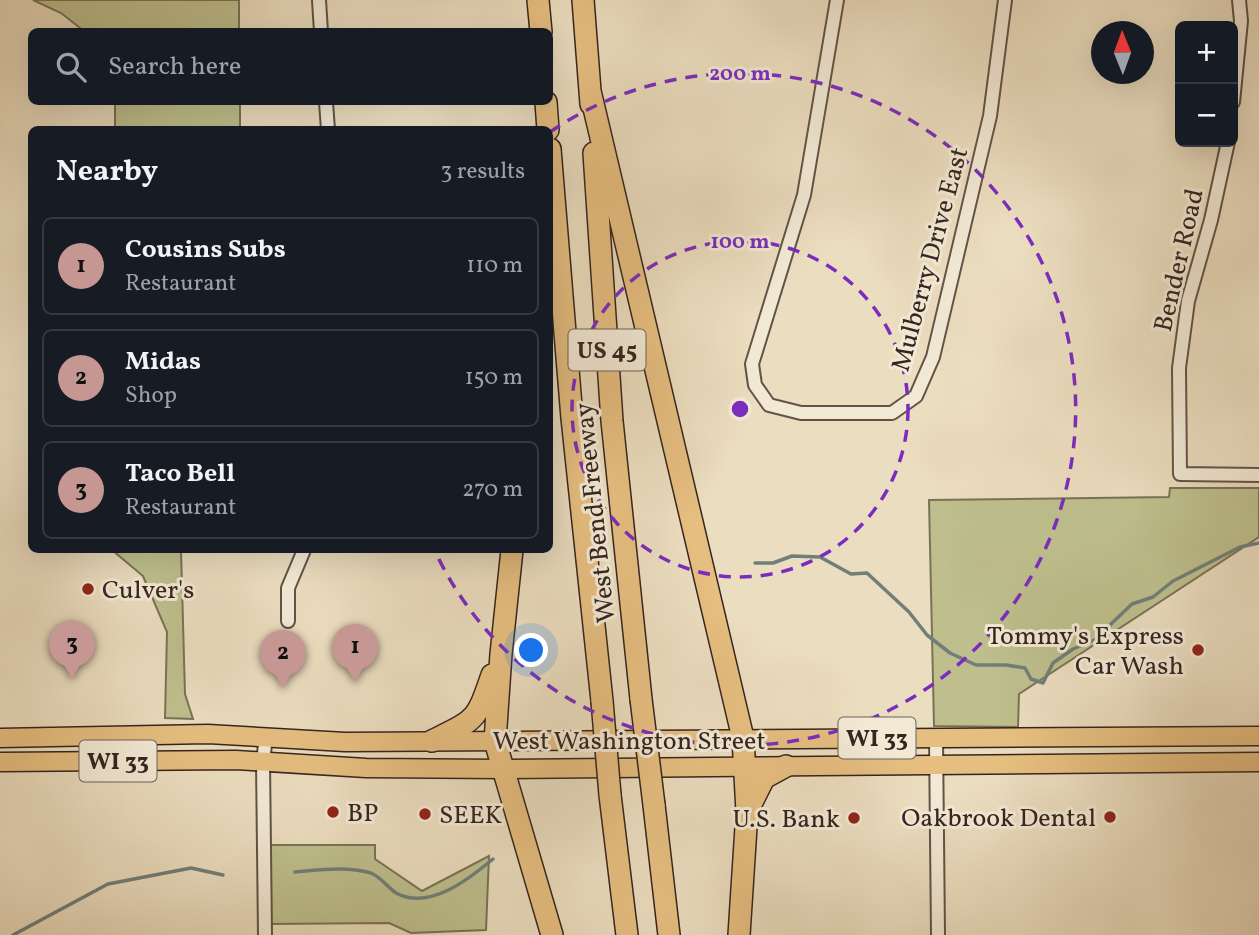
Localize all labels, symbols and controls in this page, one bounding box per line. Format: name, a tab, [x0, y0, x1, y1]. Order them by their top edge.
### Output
north arrow	[1091, 21, 1154, 84]
map controls	[1175, 21, 1238, 147]
button: +	[1175, 21, 1238, 84]
search box	[28, 28, 553, 105]
icon: search	[52, 48, 90, 86]
text: Search here	[108, 49, 241, 85]
text: 200 m	[709, 60, 771, 89]
button: −	[1175, 84, 1238, 147]
street label: Mulberry Drive East	[884, 144, 978, 375]
text: Nearby	[56, 151, 158, 193]
text: 3 results	[440, 156, 525, 188]
street label: Bender Road	[1146, 185, 1214, 336]
text: 100 m	[710, 228, 770, 257]
text: Cousins Subs	[125, 232, 286, 268]
text: 1	[76, 250, 86, 282]
text: 110 m	[466, 250, 523, 282]
text: Restaurant	[125, 268, 236, 300]
road number: US 45	[568, 330, 646, 370]
text: Midas	[125, 344, 201, 380]
text: 2	[75, 362, 87, 394]
text: 150 m	[465, 362, 523, 394]
text: Shop	[125, 380, 177, 412]
centre of rings	[728, 397, 752, 421]
street label: West Bend Freeway	[567, 401, 625, 625]
text: Taco Bell	[125, 456, 235, 492]
text: 3	[75, 474, 87, 506]
text: 270 m	[462, 474, 523, 506]
text: Restaurant	[125, 492, 236, 524]
place label: Culver's	[102, 573, 194, 609]
marker: Culver's	[80, 581, 96, 597]
place label: Tommy's Express Car Wash	[987, 619, 1184, 685]
pin: 3	[49, 621, 95, 679]
pin: 1	[332, 624, 378, 682]
pin: 2	[260, 630, 306, 688]
your location	[514, 633, 548, 667]
marker: Tommy's Express Car Wash	[1190, 642, 1206, 658]
road number: WI 33	[838, 718, 916, 758]
street label: West Washington Street	[492, 724, 766, 760]
road number: WI 33	[80, 740, 156, 782]
place label: BP	[347, 796, 378, 832]
place label: SEEK	[439, 798, 503, 834]
place label: Oakbrook Dental	[901, 801, 1096, 837]
place label: U.S. Bank	[733, 802, 840, 838]
marker: BP	[325, 804, 341, 820]
marker: SEEK	[417, 806, 433, 822]
marker: Oakbrook Dental	[1102, 809, 1118, 825]
marker: U.S. Bank	[846, 810, 862, 826]

